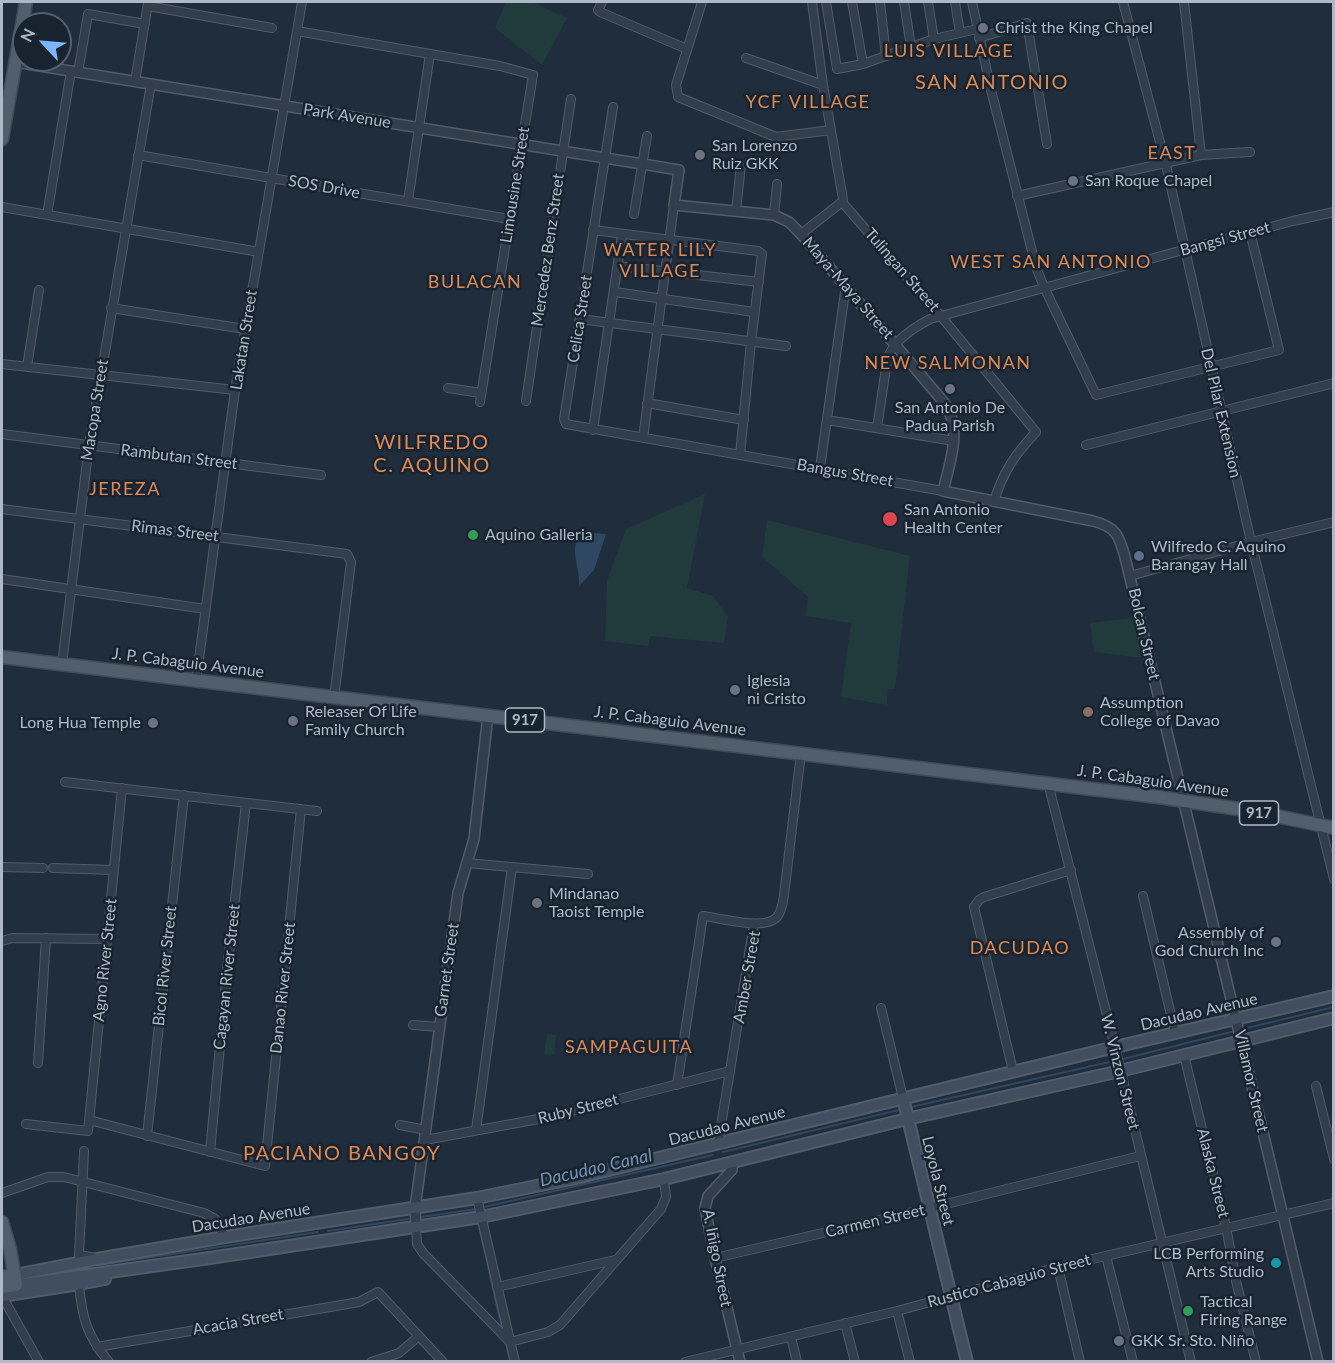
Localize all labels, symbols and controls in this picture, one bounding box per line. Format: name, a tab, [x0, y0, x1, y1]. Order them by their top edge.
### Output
north arrow	[12, 12, 72, 72]
place label: Christ the King Chapel	[995, 18, 1153, 38]
marker: Christ the King Chapel	[976, 21, 990, 35]
text: N	[16, 25, 38, 44]
district label: LUIS VILLAGE	[884, 40, 1014, 62]
district label: SAN ANTONIO	[915, 71, 1069, 95]
district label: YCF VILLAGE	[746, 91, 870, 113]
street label: Park Avenue	[302, 100, 392, 132]
street label: Limousine Street	[496, 125, 534, 245]
place label: San Lorenzo Ruiz GKK	[712, 136, 797, 174]
district label: EAST	[1148, 142, 1196, 164]
marker: San Lorenzo Ruiz GKK	[693, 148, 707, 162]
street label: SOS Drive	[287, 171, 361, 203]
place label: San Roque Chapel	[1085, 171, 1212, 191]
street label: Mercedez Benz Street	[528, 172, 568, 328]
marker: San Roque Chapel	[1066, 174, 1080, 188]
street label: Bangsi Street	[1178, 218, 1272, 260]
street label: Tulingan Street	[860, 224, 944, 316]
street label: Maya-Maya Street	[798, 233, 898, 343]
district label: WATER LILY VILLAGE	[603, 239, 717, 282]
district label: WEST SAN ANTONIO	[950, 251, 1152, 273]
district label: BULACAN	[428, 271, 522, 293]
street label: Celica Street	[564, 274, 596, 364]
street label: Lakatan Street	[227, 289, 261, 391]
street label: Del Pilar Extension	[1197, 346, 1245, 480]
district label: NEW SALMONAN	[864, 352, 1032, 374]
street label: Macopa Street	[78, 358, 112, 462]
marker: San Antonio De Padua Parish	[943, 382, 957, 396]
place label: San Antonio De Padua Parish	[895, 398, 1005, 436]
district label: WILFREDO C. AQUINO	[373, 431, 491, 478]
street label: Rambutan Street	[119, 440, 239, 474]
street label: Bangus Street	[795, 455, 895, 491]
district label: JEREZA	[89, 478, 161, 500]
place label: San Antonio Health Center	[904, 500, 1003, 538]
marker: San Antonio Health Center	[881, 510, 899, 528]
street label: Rimas Street	[130, 516, 220, 546]
place label: Aquino Galleria	[485, 525, 593, 545]
marker: Aquino Galleria	[466, 528, 480, 542]
place label: Wilfredo C. Aquino Barangay Hall	[1151, 537, 1286, 575]
marker: Wilfredo C. Aquino Barangay Hall	[1132, 549, 1146, 563]
street label: Bolcan Street	[1124, 586, 1164, 682]
street label: J. P. Cabaguio Avenue	[111, 644, 265, 682]
place label: Iglesia ni Cristo	[747, 671, 806, 709]
marker: Iglesia ni Cristo	[728, 683, 742, 697]
place label: Assumption College of Davao	[1100, 693, 1220, 731]
place label: Releaser Of Life Family Church	[305, 702, 417, 740]
street label: J. P. Cabaguio Avenue	[593, 702, 747, 740]
marker: Assumption College of Davao	[1081, 705, 1095, 719]
road number: 917	[506, 708, 544, 732]
place label: Long Hua Temple	[20, 713, 141, 733]
marker: Releaser Of Life Family Church	[286, 714, 300, 728]
marker: Long Hua Temple	[146, 716, 160, 730]
street label: J. P. Cabaguio Avenue	[1076, 761, 1230, 801]
road number: 917	[1240, 801, 1278, 825]
place label: Mindanao Taoist Temple	[549, 884, 645, 922]
marker: Mindanao Taoist Temple	[530, 896, 544, 910]
street label: Agno River Street	[89, 898, 121, 1022]
street label: Cagayan River Street	[210, 903, 244, 1051]
street label: Bicol River Street	[149, 905, 181, 1027]
street label: Danao River Street	[267, 921, 299, 1055]
street label: Garnet Street	[431, 922, 463, 1018]
place label: Assembly of God Church Inc	[1155, 923, 1264, 961]
street label: Amber Street	[729, 929, 765, 1025]
marker: Assembly of God Church Inc	[1269, 935, 1283, 949]
district label: DACUDAO	[970, 937, 1070, 959]
street label: Dacudao Avenue	[1139, 989, 1259, 1035]
street label: W. Vinzon Street	[1096, 1012, 1144, 1132]
street label: Villamor Street	[1230, 1028, 1272, 1134]
district label: SAMPAGUITA	[565, 1036, 693, 1058]
street label: Ruby Street	[536, 1090, 620, 1128]
street label: Dacudao Avenue	[667, 1102, 787, 1150]
street label: Alaska Street	[1193, 1126, 1233, 1220]
street label: Loyola Street	[918, 1134, 958, 1228]
district label: PACIANO BANGOY	[243, 1142, 441, 1166]
water label: Dacudao Canal	[538, 1145, 654, 1191]
street label: Dacudao Avenue	[190, 1199, 312, 1237]
street label: Carmen Street	[824, 1200, 926, 1242]
street label: A. Iñigo Street	[698, 1207, 736, 1309]
place label: LCB Performing Arts Studio	[1153, 1244, 1264, 1282]
street label: Rustico Cabaguio Street	[925, 1250, 1093, 1312]
marker: LCB Performing Arts Studio	[1269, 1256, 1283, 1270]
place label: Tactical Firing Range	[1200, 1292, 1287, 1330]
marker: Tactical Firing Range	[1181, 1304, 1195, 1318]
street label: Acacia Street	[191, 1305, 285, 1339]
place label: GKK Sr. Sto. Niño	[1131, 1331, 1254, 1351]
marker: GKK Sr. Sto. Niño	[1112, 1334, 1126, 1348]

